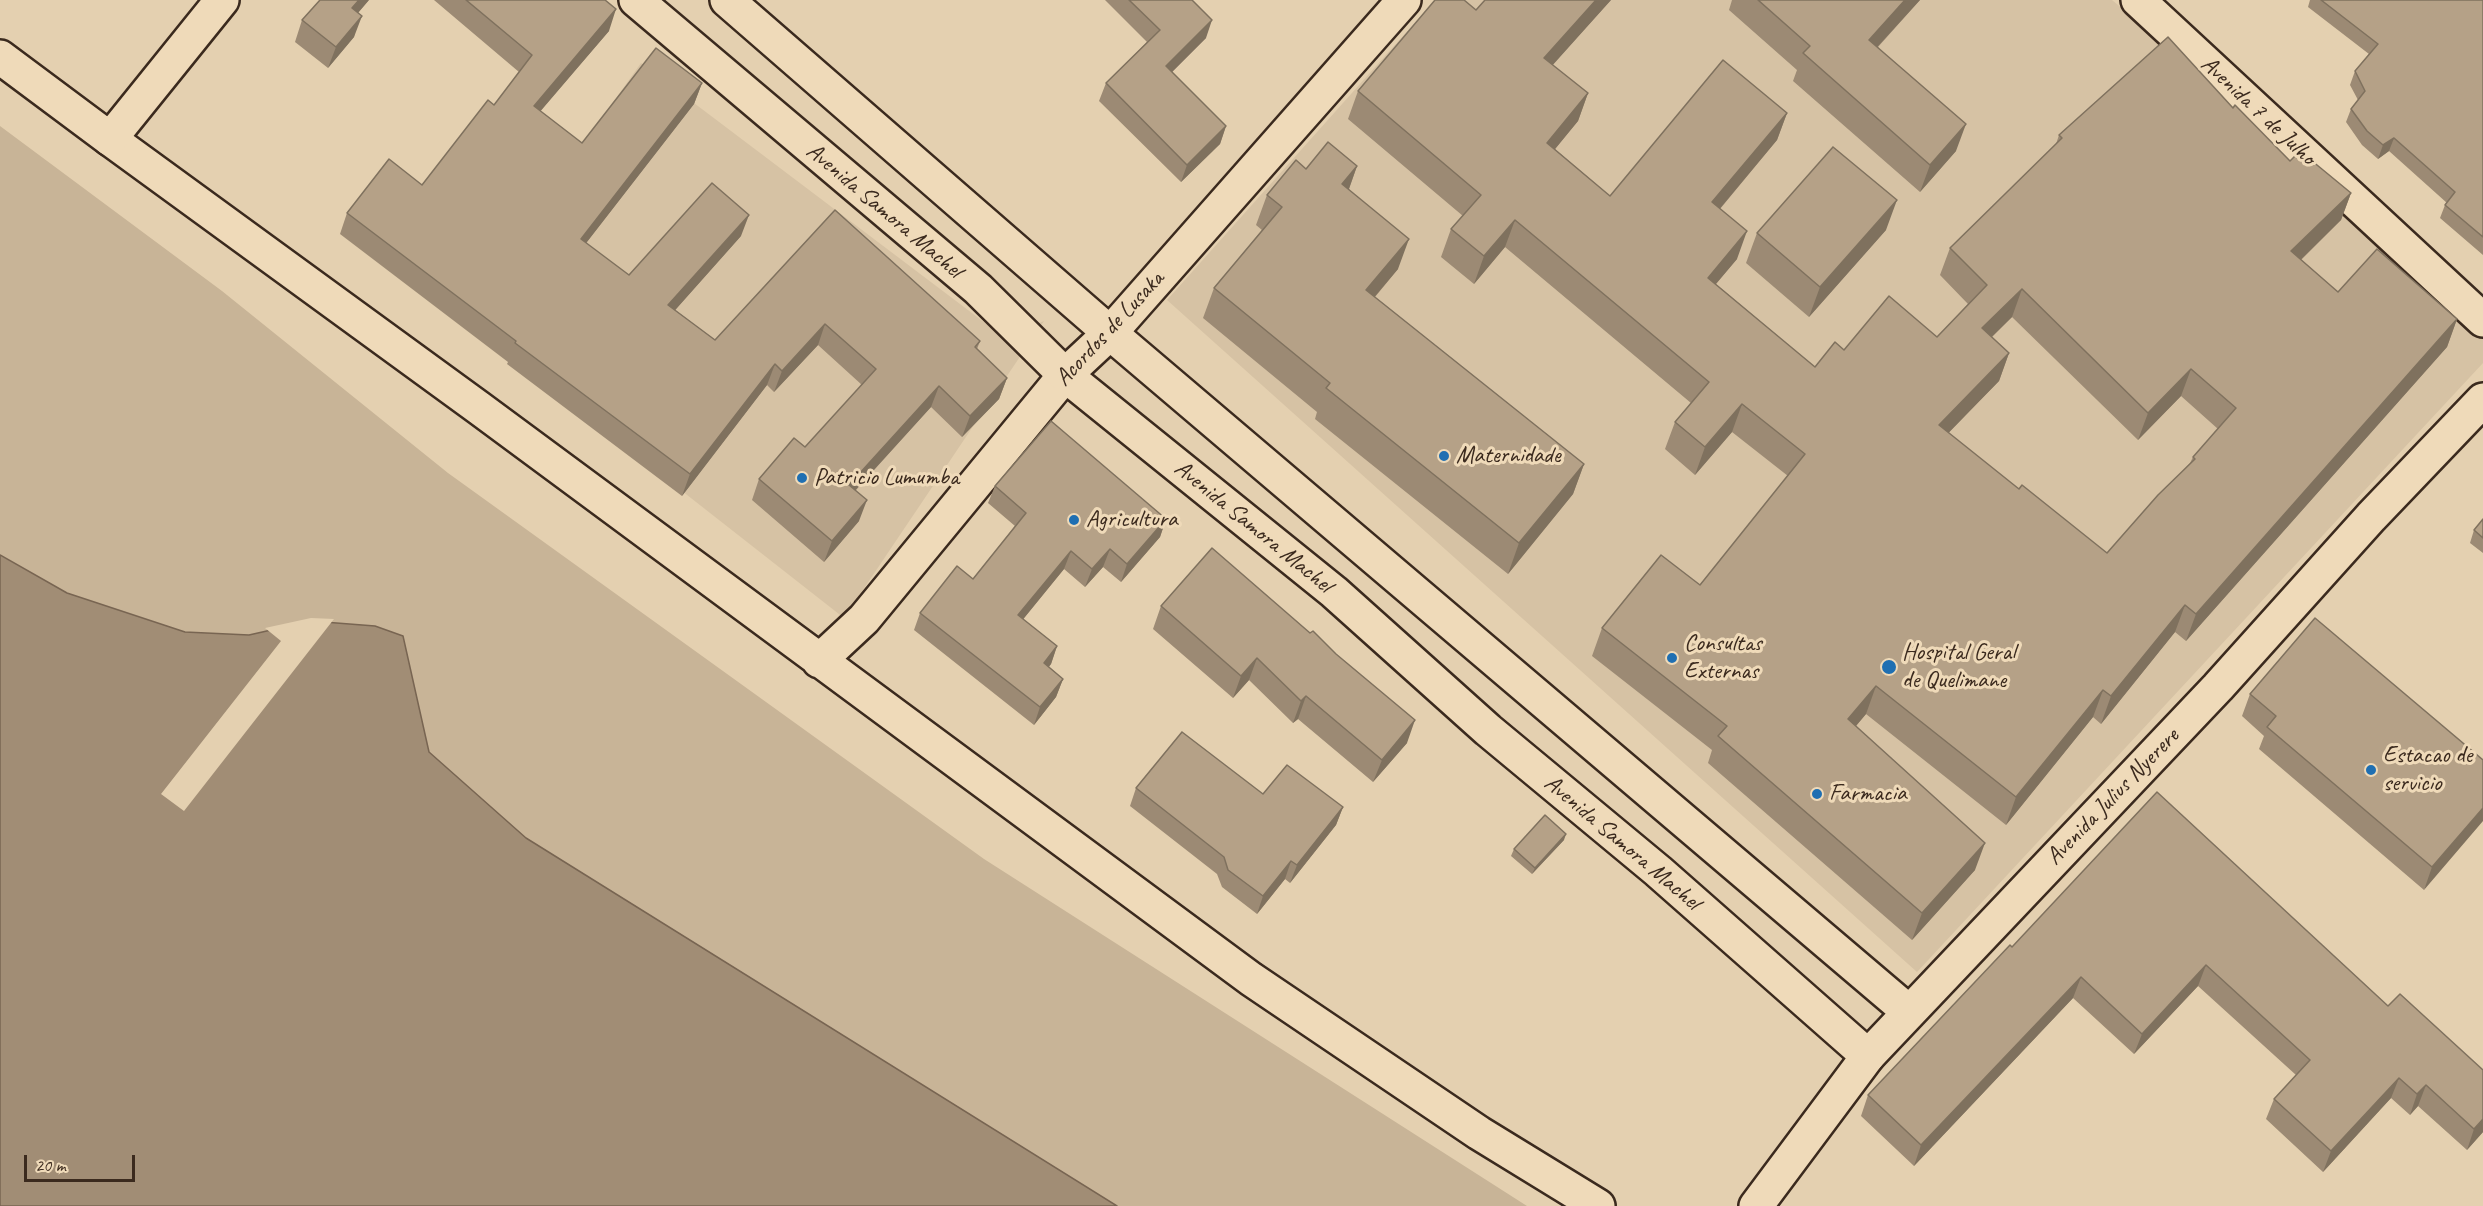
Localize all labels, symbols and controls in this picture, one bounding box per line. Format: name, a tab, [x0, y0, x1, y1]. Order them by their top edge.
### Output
street label: Avenida 7 de Julho	[2194, 50, 2322, 172]
street label: Avenida Samora Machel	[800, 137, 968, 285]
street label: Acordos de Lusaka	[1049, 265, 1171, 393]
place label: Maternidade	[1456, 442, 1561, 470]
marker: Maternidade	[1437, 449, 1451, 463]
street label: Avenida Samora Machel	[1168, 454, 1338, 600]
place label: Patricio Lumumba	[814, 464, 959, 492]
marker: Patricio Lumumba	[795, 471, 809, 485]
place label: Agricultura	[1086, 506, 1178, 534]
marker: Agricultura	[1067, 513, 1081, 527]
place label: Consultas Externas	[1684, 630, 1762, 686]
place label: Hospital Geral de Quelimane	[1902, 639, 2015, 695]
marker: Consultas Externas	[1665, 651, 1679, 665]
marker: Hospital Geral de Quelimane	[1880, 658, 1898, 676]
street label: Avenida Julius Nyerere	[2040, 723, 2186, 871]
place label: Estacao de servicio	[2383, 742, 2472, 798]
marker: Estacao de servicio	[2364, 763, 2378, 777]
street label: Avenida Samora Machel	[1538, 769, 1706, 917]
place label: Farmacia	[1829, 780, 1907, 808]
marker: Farmacia	[1810, 787, 1824, 801]
scale bar	[27, 1143, 138, 1181]
text: 20 m	[35, 1154, 66, 1176]

